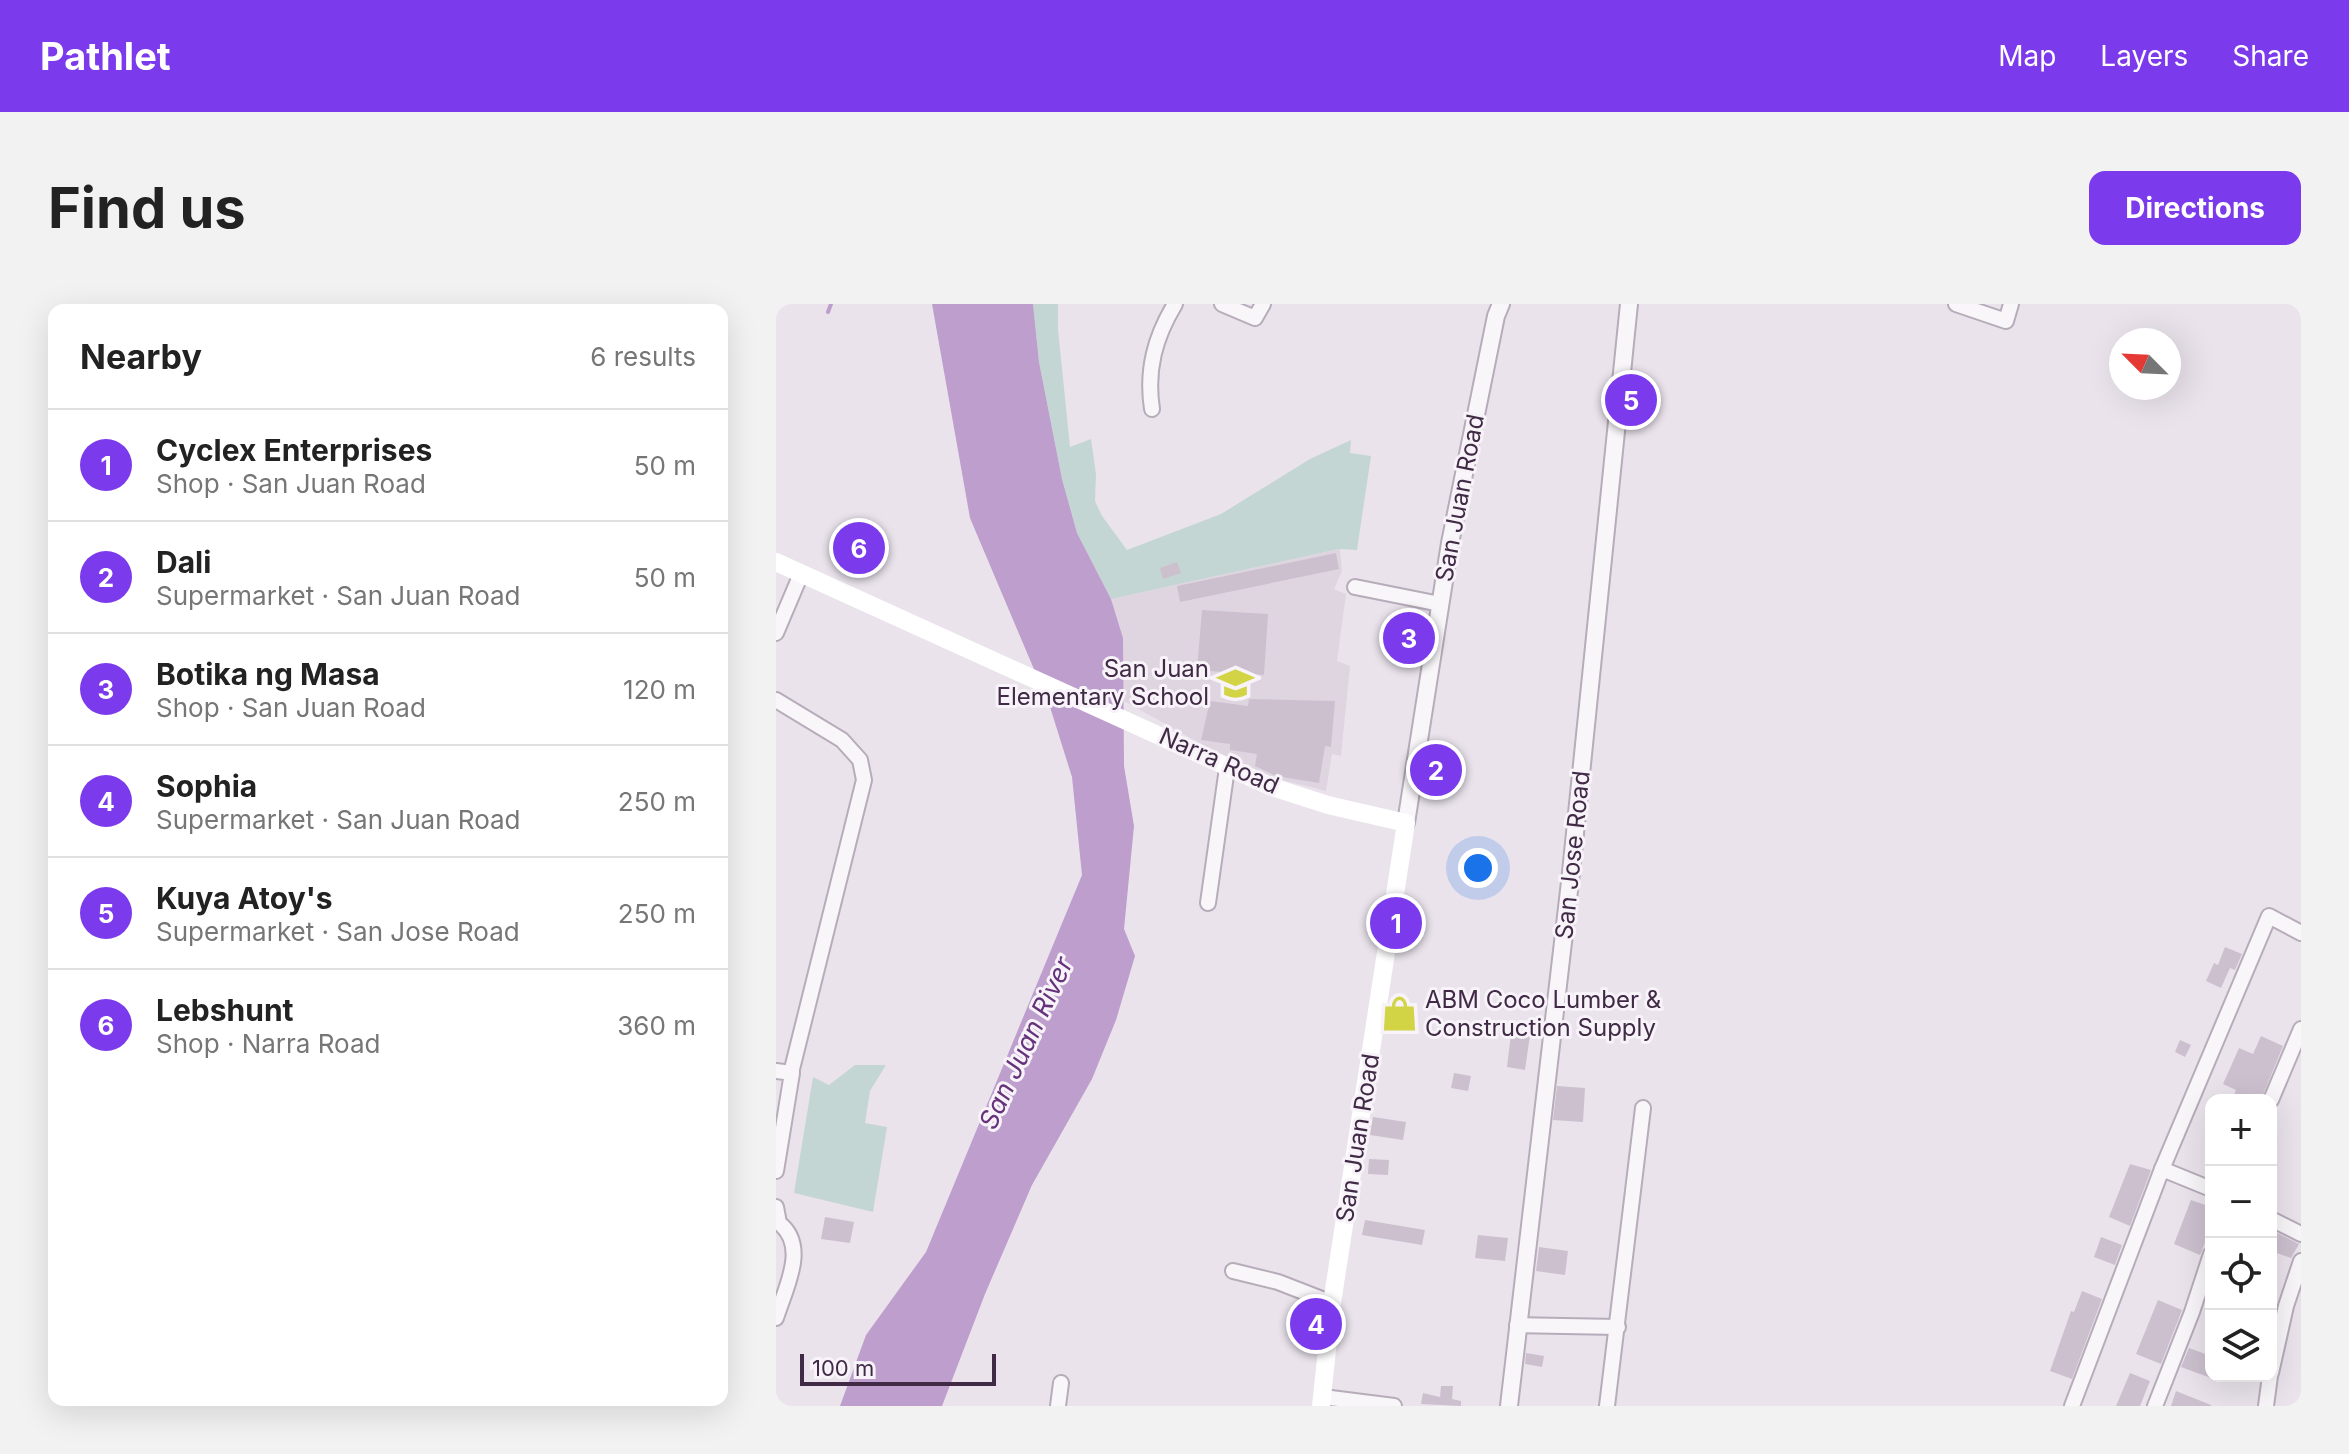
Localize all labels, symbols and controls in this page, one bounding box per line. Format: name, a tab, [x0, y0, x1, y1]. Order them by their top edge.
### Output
text: Pathlet	[40, 33, 171, 79]
text: Map	[1998, 39, 2056, 73]
text: Layers	[2100, 39, 2188, 73]
text: Share	[2232, 39, 2309, 73]
button: Directions	[2089, 171, 2301, 245]
text: Find us	[48, 174, 246, 242]
north arrow	[2109, 328, 2181, 400]
text: Nearby	[80, 336, 202, 377]
text: 6 results	[590, 341, 696, 372]
pin: 5	[1605, 370, 1657, 430]
street label: San Juan Road	[1429, 412, 1490, 584]
text: Cyclex Enterprises	[156, 432, 432, 468]
text: 1	[100, 450, 112, 481]
text: 50 m	[634, 450, 696, 481]
text: Shop · San Juan Road	[156, 468, 426, 499]
pin: 6	[833, 518, 885, 578]
text: Dali	[156, 544, 211, 580]
text: 2	[98, 562, 114, 593]
text: 50 m	[634, 562, 696, 593]
text: Supermarket · San Juan Road	[156, 580, 521, 611]
pin: 3	[1383, 608, 1435, 668]
place label: San Juan Elementary School	[997, 654, 1209, 711]
text: Botika ng Masa	[156, 656, 380, 692]
school or university icon: San Juan Elementary School	[1216, 664, 1254, 702]
text: 3	[98, 674, 114, 705]
text: 120 m	[623, 674, 696, 705]
text: Shop · San Juan Road	[156, 692, 426, 723]
street label: Narra Road	[1155, 721, 1284, 800]
pin: 2	[1410, 740, 1462, 800]
text: Sophia	[156, 768, 257, 804]
street label: San Jose Road	[1549, 769, 1596, 941]
text: 4	[97, 786, 115, 817]
text: 250 m	[618, 786, 696, 817]
text: Supermarket · San Juan Road	[156, 804, 521, 835]
your location	[1458, 848, 1498, 888]
text: Kuya Atoy's	[156, 880, 332, 916]
pin: 1	[1370, 893, 1422, 953]
text: 5	[98, 898, 114, 929]
text: 250 m	[618, 898, 696, 929]
text: Supermarket · San Jose Road	[156, 916, 520, 947]
water label: San Juan River	[972, 951, 1079, 1134]
place label: ABM Coco Lumber & Construction Supply	[1425, 985, 1662, 1042]
text: Lebshunt	[156, 992, 294, 1028]
shop icon: ABM Coco Lumber & Construction Supply	[1380, 995, 1418, 1033]
text: 6	[98, 1010, 114, 1041]
text: 360 m	[617, 1010, 696, 1041]
text: Shop · Narra Road	[156, 1028, 380, 1059]
street label: San Juan Road	[1330, 1052, 1385, 1224]
map controls	[2205, 1094, 2277, 1382]
button: +	[2205, 1094, 2277, 1166]
button: −	[2205, 1166, 2277, 1238]
button: locate	[2205, 1238, 2277, 1310]
pin: 4	[1290, 1294, 1342, 1354]
button: layers	[2205, 1310, 2277, 1382]
scale bar	[800, 1350, 996, 1386]
text: 100 m	[812, 1355, 874, 1381]

